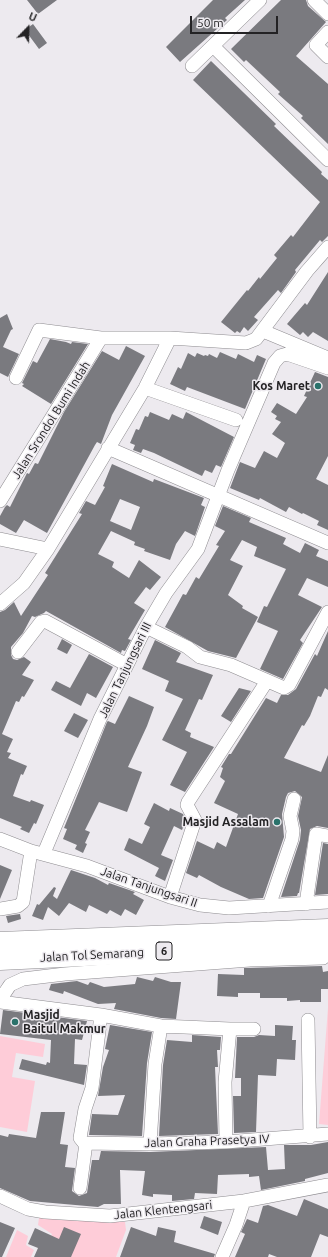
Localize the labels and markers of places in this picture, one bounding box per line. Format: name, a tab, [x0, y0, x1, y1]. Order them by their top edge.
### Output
place label: Kos Maret	[253, 379, 310, 393]
marker: Kos Maret	[313, 381, 323, 391]
place label: Masjid Assalam	[182, 815, 269, 829]
marker: Masjid Assalam	[272, 817, 282, 827]
place label: Masjid Baitul Makmur	[23, 1008, 106, 1036]
marker: Masjid Baitul Makmur	[10, 1017, 20, 1027]

